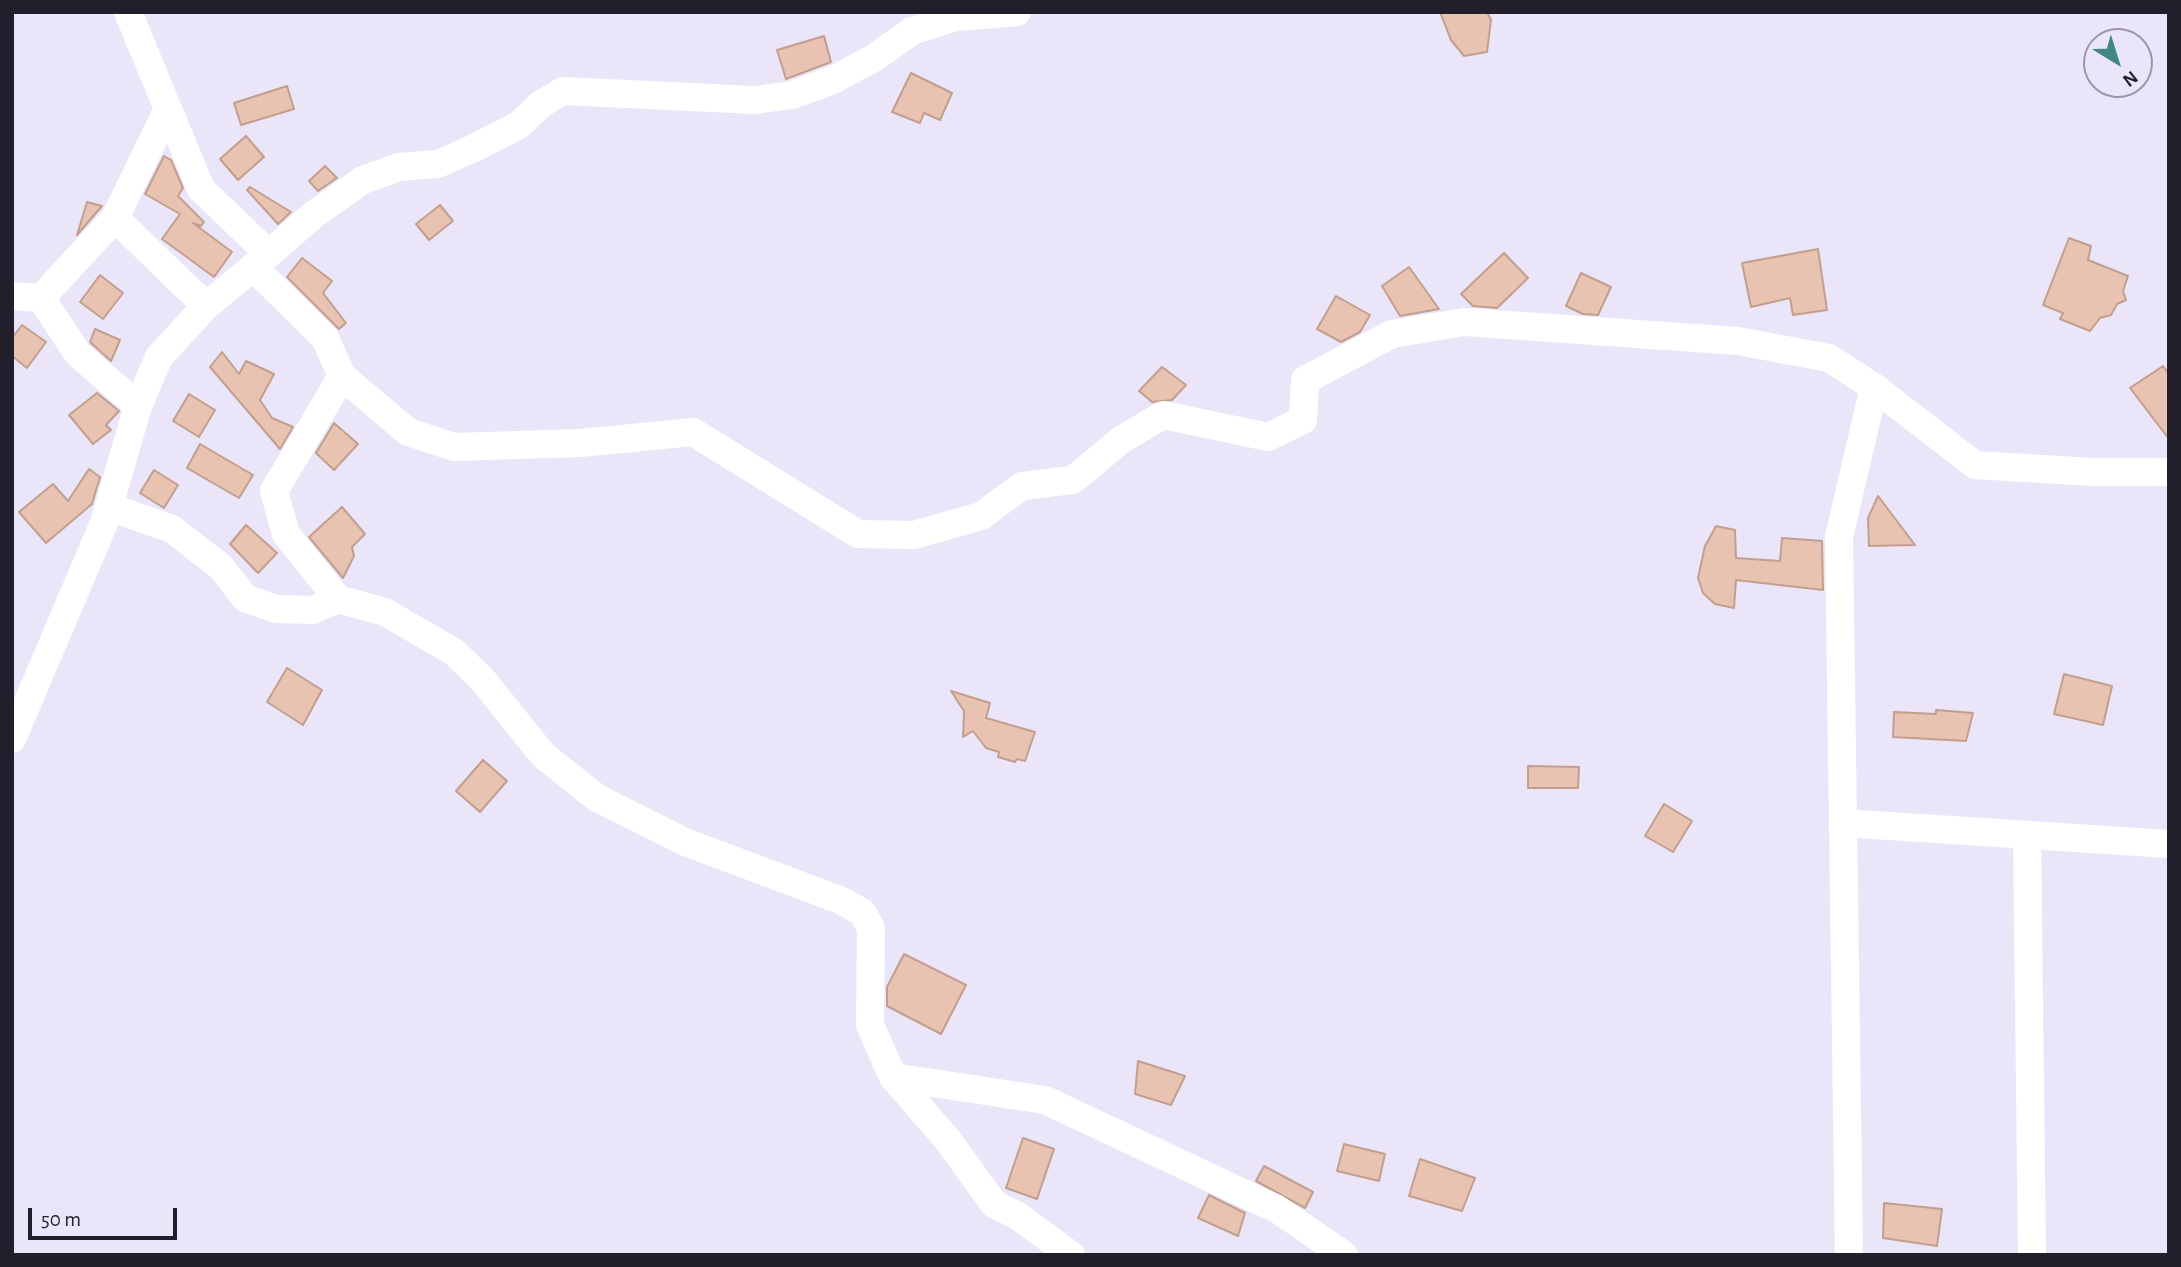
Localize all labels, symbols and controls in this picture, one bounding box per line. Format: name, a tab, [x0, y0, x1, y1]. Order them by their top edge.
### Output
north arrow	[2083, 28, 2153, 98]
text: N	[2119, 67, 2141, 90]
scale bar	[32, 1194, 180, 1238]
text: 50 m	[41, 1209, 81, 1230]

